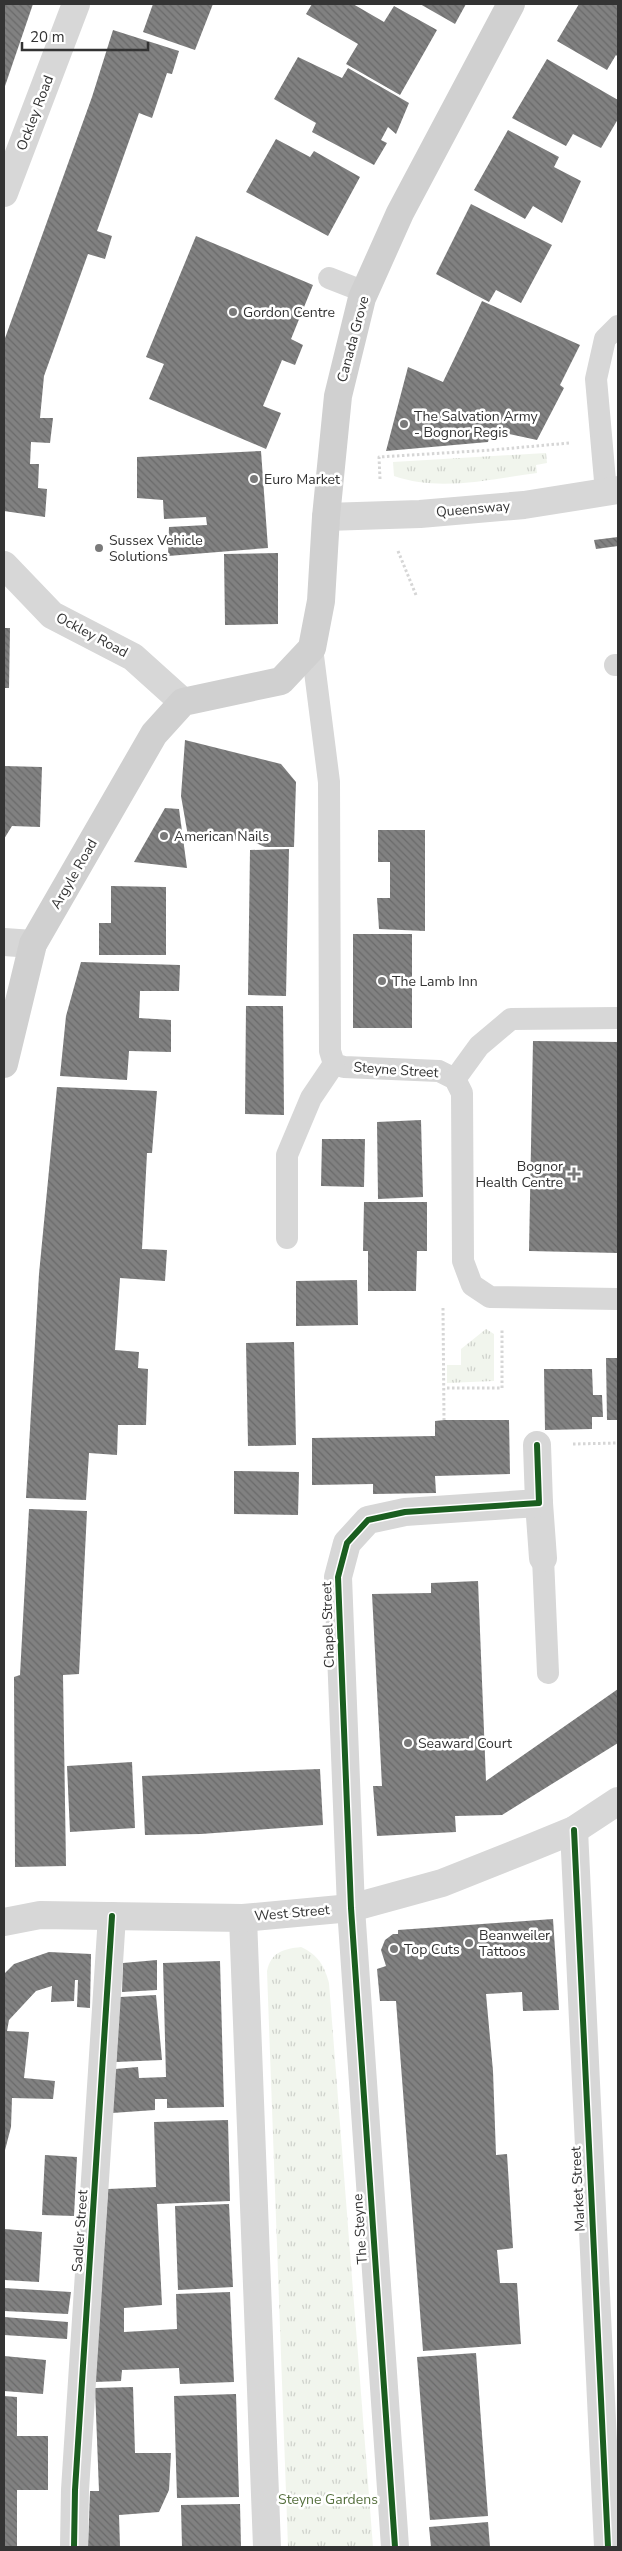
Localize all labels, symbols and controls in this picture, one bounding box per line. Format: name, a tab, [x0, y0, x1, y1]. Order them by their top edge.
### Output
scale bar	[22, 20, 149, 52]
text: 20 m	[30, 27, 65, 47]
street label: Ockley Road	[12, 73, 58, 153]
street label: Canada Grove	[332, 294, 374, 384]
place label: Gordon Centre	[243, 303, 335, 322]
marker: Gordon Centre	[227, 306, 239, 318]
place label: The Salvation Army - Bognor Regis	[414, 407, 539, 442]
marker: The Salvation Army - Bognor Regis	[398, 418, 410, 430]
place label: Euro Market	[264, 470, 340, 489]
marker: Euro Market	[248, 473, 260, 485]
street label: Queensway	[435, 496, 512, 522]
place label: Sussex Vehicle Solutions	[109, 531, 203, 566]
marker: Sussex Vehicle Solutions	[93, 542, 105, 554]
street label: Ockley Road	[53, 608, 131, 662]
place label: American Nails	[174, 827, 269, 846]
marker: American Nails	[158, 830, 170, 842]
street label: Argyle Road	[46, 835, 102, 913]
place label: The Lamb Inn	[392, 972, 478, 991]
marker: The Lamb Inn	[376, 975, 388, 987]
street label: Steyne Street	[353, 1058, 439, 1082]
place label: Bognor Health Centre	[475, 1157, 563, 1192]
marker: Bognor Health Centre	[567, 1167, 581, 1181]
street label: Chapel Street	[317, 1581, 339, 1668]
place label: Seaward Court	[418, 1734, 512, 1753]
marker: Seaward Court	[402, 1737, 414, 1749]
street label: West Street	[254, 1900, 330, 1926]
place label: Beanweiler Tattoos	[479, 1926, 550, 1961]
marker: Beanweiler Tattoos	[463, 1937, 475, 1949]
place label: Top Cuts	[404, 1940, 460, 1959]
marker: Top Cuts	[388, 1943, 400, 1955]
street label: Market Street	[566, 2146, 590, 2232]
street label: Sadler Street	[68, 2189, 92, 2273]
street label: The Steyne	[348, 2193, 372, 2265]
park label: Steyne Gardens	[278, 2490, 378, 2509]

